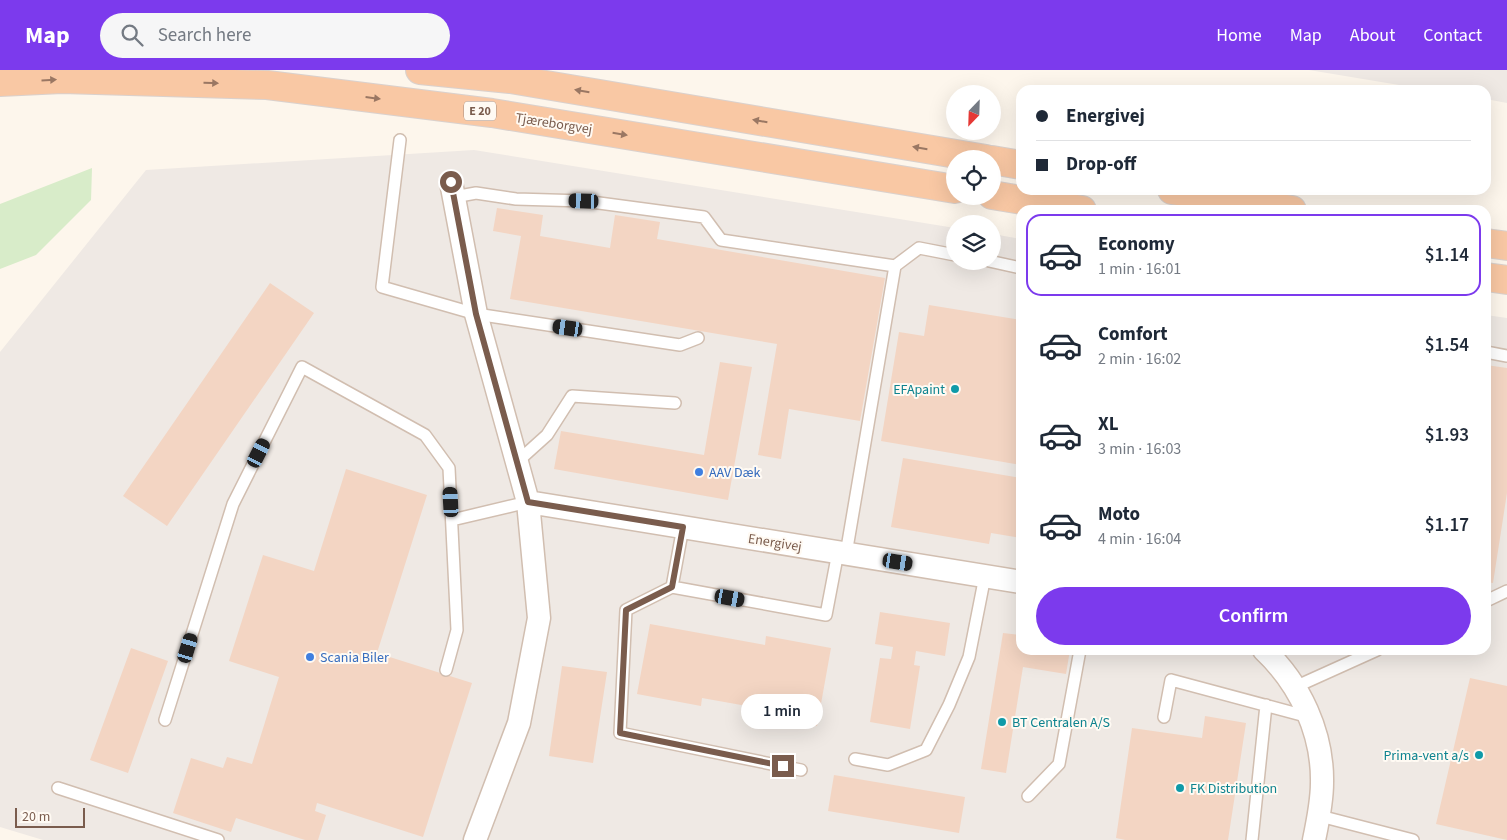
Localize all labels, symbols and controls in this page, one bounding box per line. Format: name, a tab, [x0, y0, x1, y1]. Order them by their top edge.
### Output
search box	[100, 13, 450, 58]
text: Map	[25, 18, 70, 53]
icon: search	[118, 21, 146, 49]
text: Search here	[158, 22, 251, 49]
text: Home	[1216, 23, 1262, 48]
text: Map	[1290, 23, 1322, 48]
text: About	[1350, 23, 1395, 48]
text: Contact	[1423, 23, 1482, 48]
one-way arrow	[41, 75, 57, 83]
one-way arrow	[203, 80, 219, 88]
north arrow	[946, 85, 1001, 140]
map controls	[946, 85, 1001, 270]
one-way arrow	[574, 87, 590, 95]
one-way arrow	[365, 94, 381, 102]
road number: E 20	[464, 101, 496, 120]
text: Energivej	[1066, 103, 1145, 130]
street label: Tjæreborgvej	[514, 108, 594, 140]
one-way arrow	[752, 117, 768, 125]
one-way arrow	[613, 130, 629, 138]
one-way arrow	[912, 143, 928, 151]
button: locate	[946, 150, 1001, 205]
text: Drop-off	[1066, 151, 1136, 178]
route start	[440, 171, 462, 193]
car	[568, 193, 599, 209]
button: layers	[946, 215, 1001, 270]
text: Economy	[1098, 231, 1175, 258]
icon: car	[1038, 233, 1083, 278]
text: $1.14	[1425, 242, 1469, 269]
text: 1 min · 16:01	[1098, 258, 1181, 280]
car	[552, 318, 583, 338]
text: Comfort	[1098, 321, 1168, 348]
icon: car	[1038, 323, 1083, 368]
text: $1.54	[1425, 332, 1469, 359]
text: 2 min · 16:02	[1098, 348, 1181, 370]
place label: EFApaint	[893, 380, 945, 400]
marker: EFApaint	[949, 383, 961, 395]
text: XL	[1098, 411, 1119, 438]
icon: car	[1038, 413, 1083, 458]
text: $1.93	[1425, 422, 1469, 449]
car	[245, 436, 272, 470]
text: 3 min · 16:03	[1098, 438, 1181, 460]
place label: AAV Dæk	[709, 463, 760, 483]
marker: AAV Dæk	[693, 466, 705, 478]
car	[442, 487, 459, 517]
text: Moto	[1098, 501, 1140, 528]
icon: car	[1038, 503, 1083, 548]
text: $1.17	[1425, 512, 1469, 539]
text: 4 min · 16:04	[1098, 528, 1181, 550]
street label: Energivej	[747, 529, 803, 557]
car	[882, 552, 913, 572]
button: Confirm	[1036, 587, 1471, 645]
car	[713, 588, 746, 608]
car	[176, 631, 199, 665]
place label: Scania Biler	[320, 648, 389, 668]
marker: Scania Biler	[304, 651, 316, 663]
callout: 1 min	[742, 694, 824, 728]
text: 1 min	[763, 700, 801, 722]
place label: BT Centralen A/S	[1012, 713, 1110, 733]
marker: BT Centralen A/S	[996, 716, 1008, 728]
place label: Prima-vent a/s	[1383, 746, 1469, 766]
marker: Prima-vent a/s	[1473, 749, 1485, 761]
route end	[772, 755, 794, 777]
place label: FK Distribution	[1190, 779, 1277, 799]
marker: FK Distribution	[1174, 782, 1186, 794]
scale bar	[15, 805, 85, 828]
text: 20 m	[22, 807, 50, 827]

